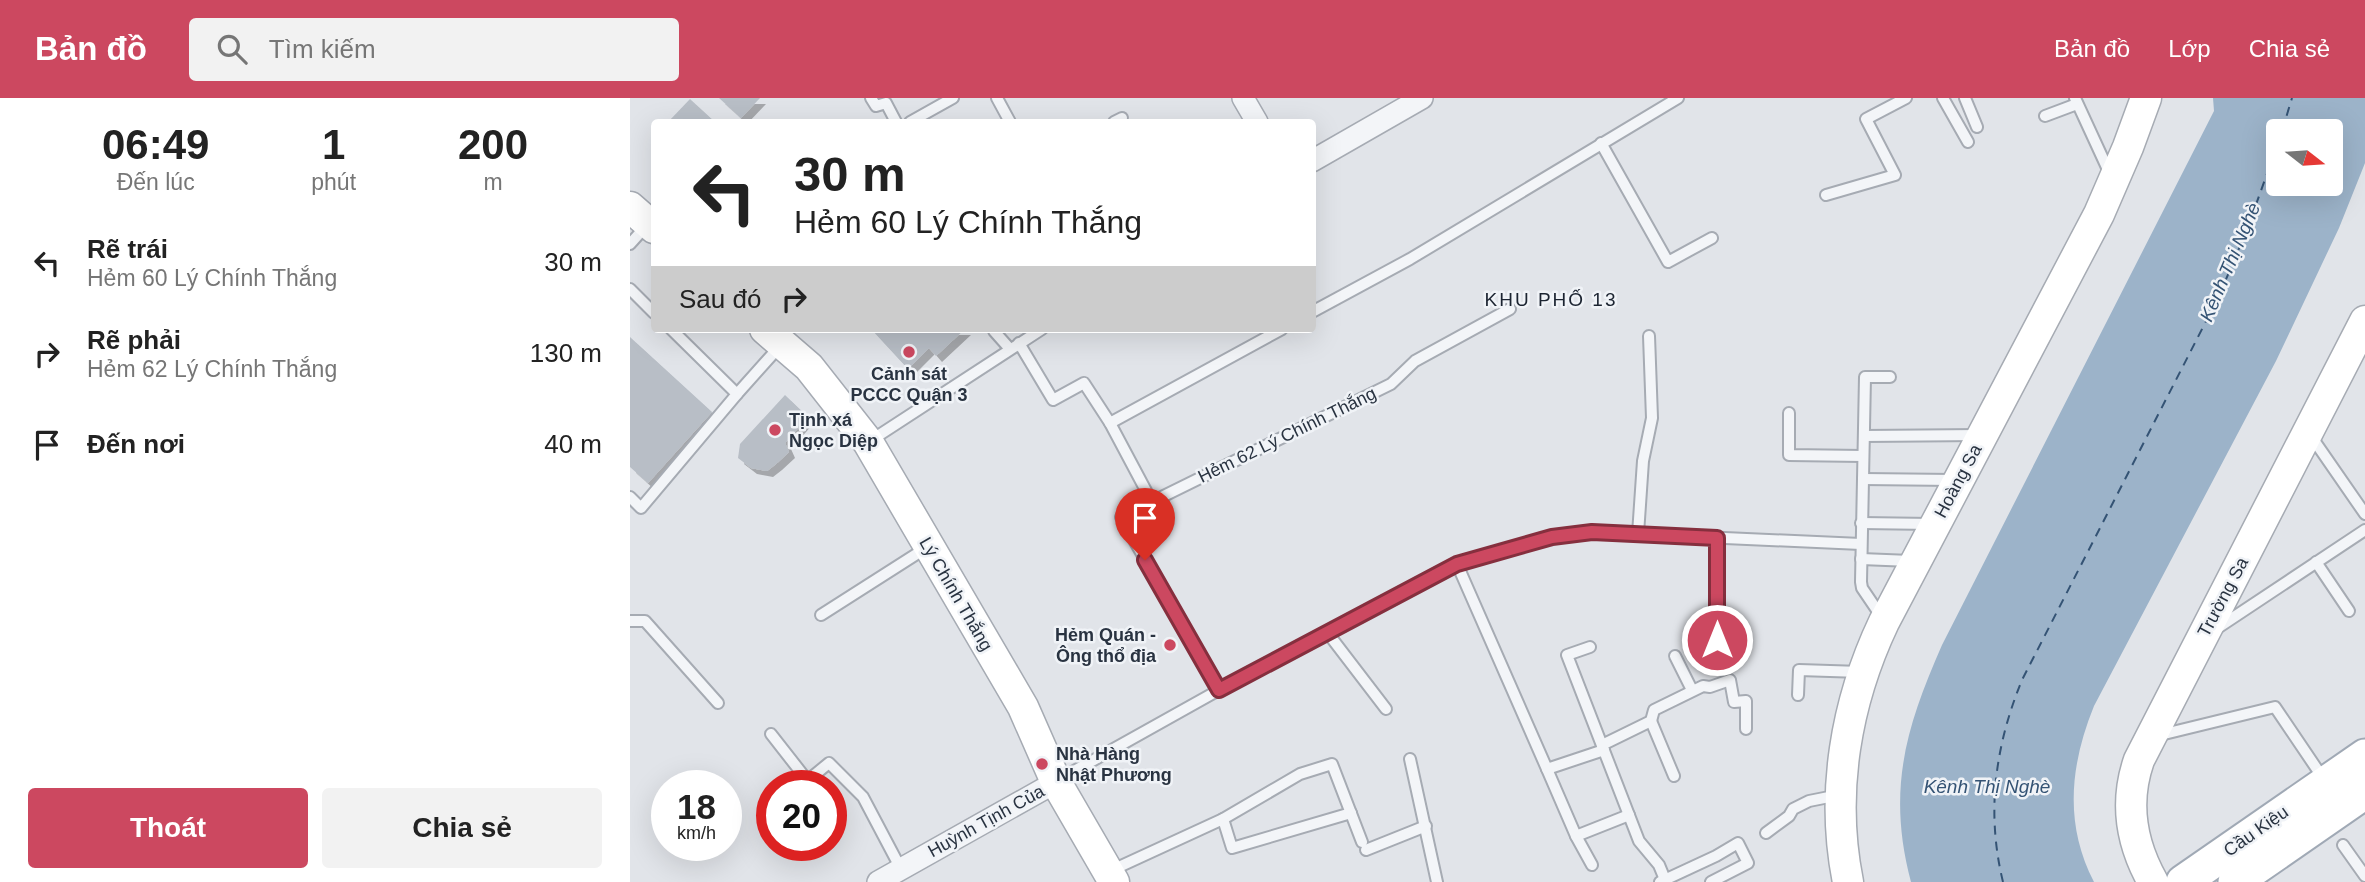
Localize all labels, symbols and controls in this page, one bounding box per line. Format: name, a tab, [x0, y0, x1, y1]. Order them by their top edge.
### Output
search box	[189, 18, 679, 81]
text: Bản đồ	[35, 30, 147, 67]
icon: search	[213, 30, 251, 68]
text: Tìm kiếm	[269, 34, 376, 64]
text: Bản đồ	[2054, 35, 2130, 62]
text: Lớp	[2168, 35, 2211, 62]
text: Chia sẻ	[2249, 35, 2330, 62]
north arrow	[2266, 119, 2343, 196]
map controls	[2266, 119, 2343, 196]
text: 06:49	[102, 121, 209, 168]
text: 1	[322, 121, 345, 168]
text: 200	[458, 121, 528, 168]
icon: left	[679, 147, 770, 238]
text: 30 m	[794, 147, 906, 201]
text: Đến lúc	[117, 169, 195, 195]
text: phút	[311, 169, 356, 195]
text: m	[483, 169, 503, 195]
water label: Kênh Thị Nghè	[2196, 200, 2264, 324]
text: Hẻm 60 Lý Chính Thắng	[794, 204, 1142, 240]
text: Rẽ trái	[87, 234, 168, 264]
icon: left	[28, 244, 66, 282]
text: 30 m	[544, 247, 602, 277]
text: Hẻm 60 Lý Chính Thắng	[87, 265, 337, 291]
icon: right	[775, 280, 813, 318]
text: Sau đó	[679, 284, 761, 314]
district label: KHU PHỐ 13	[1485, 289, 1617, 310]
text: Rẽ phải	[87, 325, 181, 355]
icon: right	[28, 335, 66, 373]
text: 130 m	[530, 338, 602, 368]
marker: Cảnh sát PCCC Quận 3	[901, 344, 917, 360]
text: Hẻm 62 Lý Chính Thắng	[87, 356, 337, 382]
place label: Cảnh sát PCCC Quận 3	[850, 364, 968, 405]
street label: Hẻm 62 Lý Chính Thắng	[1194, 382, 1379, 487]
place label: Tịnh xá Ngọc Diệp	[789, 410, 878, 451]
marker: Tịnh xá Ngọc Diệp	[767, 422, 783, 438]
icon: arrive	[28, 426, 66, 464]
text: Đến nơi	[87, 429, 185, 459]
text: 40 m	[544, 429, 602, 459]
street label: Hoàng Sa	[1930, 440, 1986, 521]
pin	[1115, 488, 1175, 560]
icon: arrive	[1126, 499, 1164, 537]
street label: Lý Chính Thắng	[915, 533, 997, 654]
street label: Trường Sa	[2194, 553, 2253, 640]
position arrow	[1680, 603, 1754, 677]
place label: Hẻm Quán - Ông thổ địa	[1055, 625, 1157, 666]
marker: Hẻm Quán - Ông thổ địa	[1162, 637, 1178, 653]
place label: Nhà Hàng Nhật Phương	[1056, 744, 1172, 785]
marker: Nhà Hàng Nhật Phương	[1034, 756, 1050, 772]
speed limit sign: 20	[756, 770, 847, 861]
water label: Kênh Thị Nghè	[1924, 776, 2050, 797]
street label: Huỳnh Tịnh Của	[924, 780, 1048, 861]
text: 18	[677, 787, 716, 826]
button: Thoát	[28, 788, 308, 868]
button: Chia sẻ	[322, 788, 602, 868]
street label: Cầu Kiệu	[2220, 802, 2292, 860]
text: km/h	[677, 823, 716, 843]

